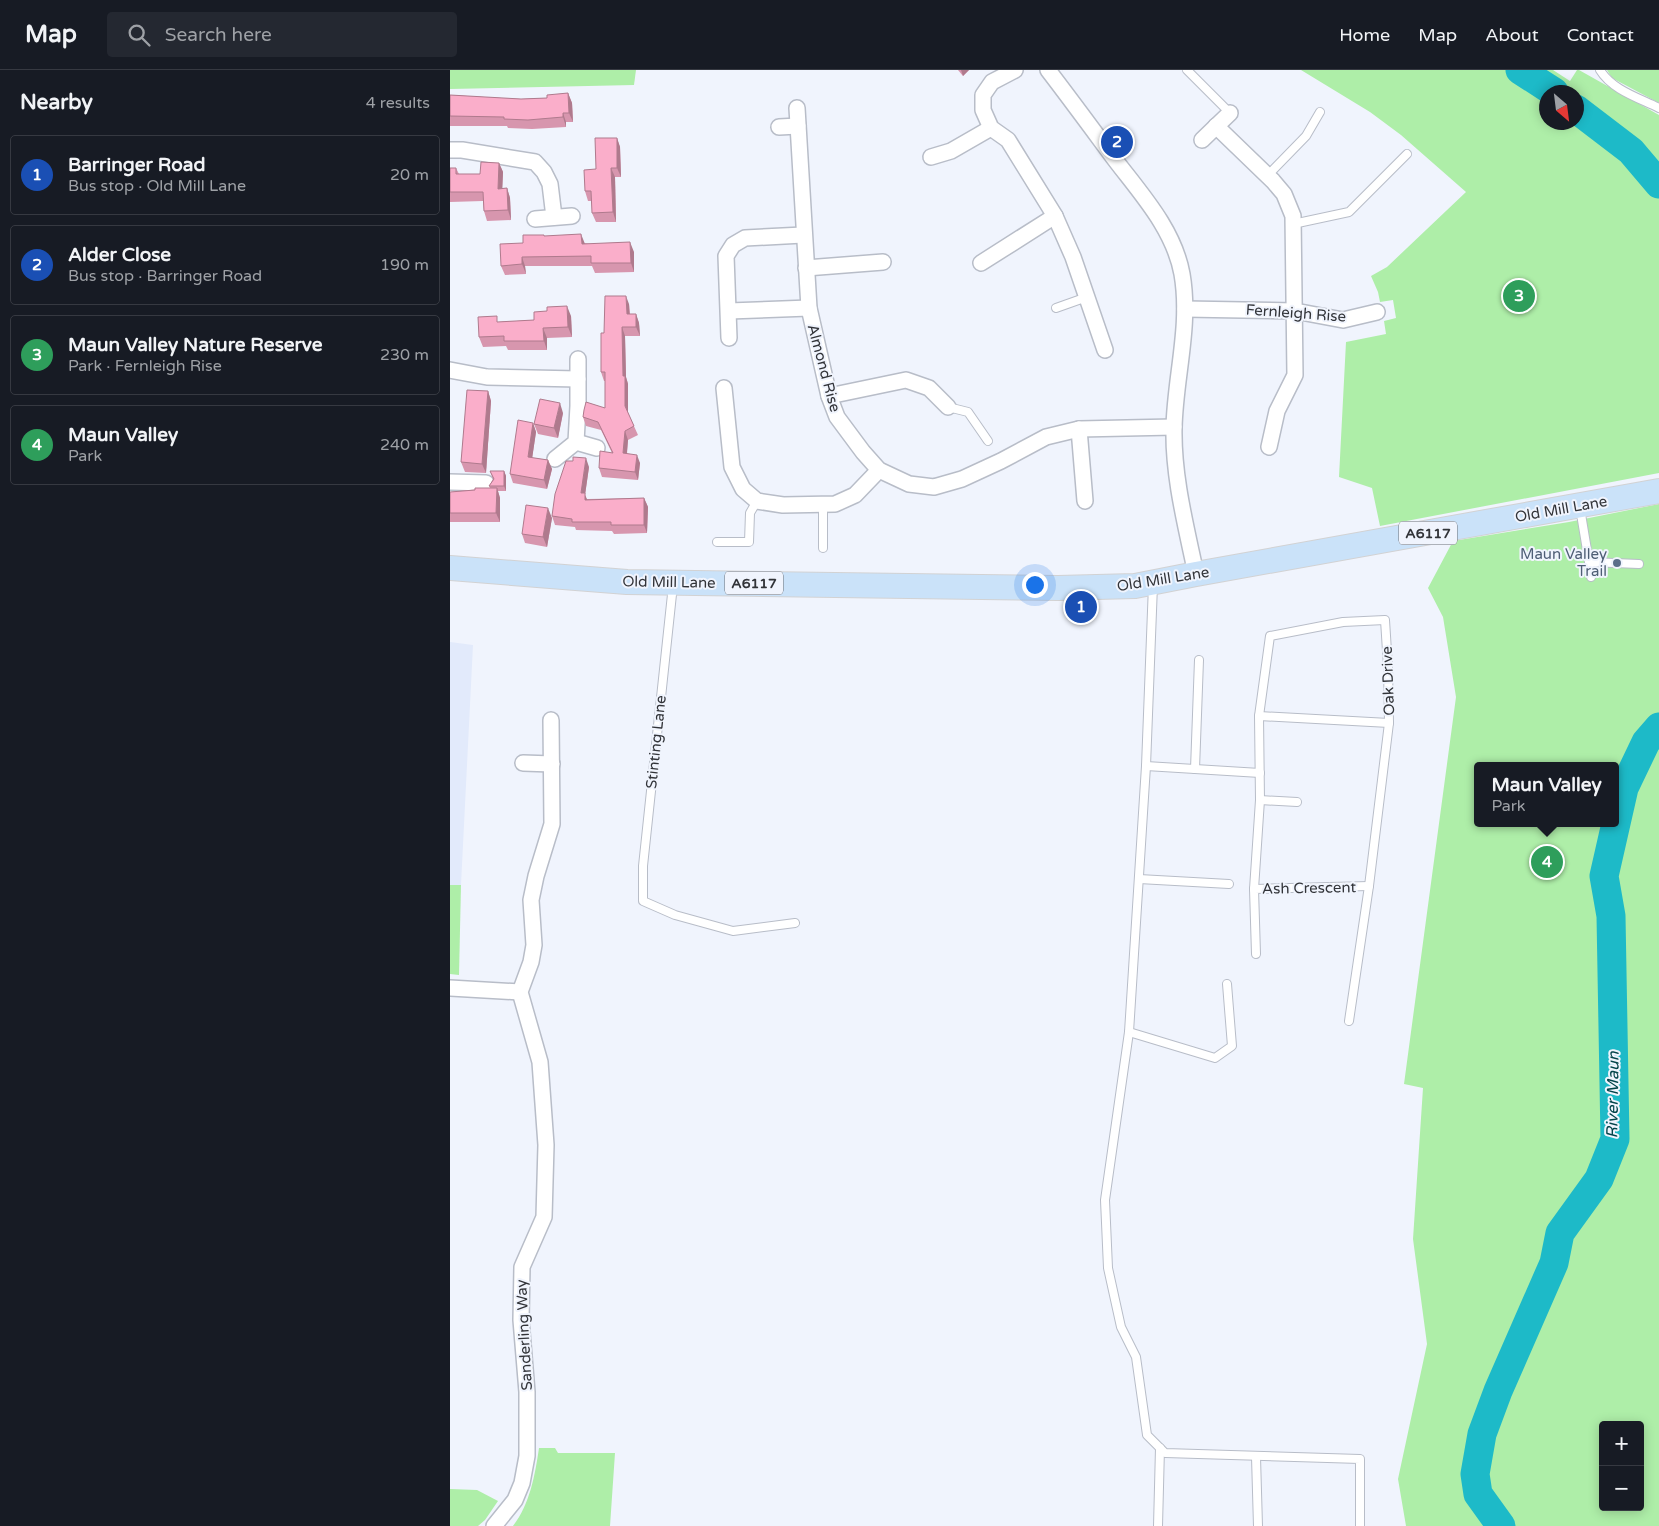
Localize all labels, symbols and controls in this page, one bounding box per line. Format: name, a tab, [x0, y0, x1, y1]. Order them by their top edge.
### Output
search box	[107, 12, 457, 57]
text: Map	[25, 20, 77, 49]
icon: search	[125, 21, 153, 49]
text: Search here	[165, 24, 272, 46]
text: Home	[1339, 24, 1390, 46]
text: Map	[1418, 24, 1457, 46]
text: About	[1485, 24, 1539, 46]
text: Contact	[1567, 24, 1634, 46]
north arrow	[1539, 85, 1584, 130]
text: Nearby	[20, 90, 93, 115]
text: 4 results	[366, 93, 430, 113]
pin: 2	[1101, 123, 1133, 161]
text: Barringer Road	[68, 154, 205, 176]
text: 1	[32, 165, 42, 185]
text: 20 m	[390, 165, 429, 185]
text: Bus stop · Old Mill Lane	[68, 176, 246, 196]
text: Alder Close	[68, 244, 171, 266]
text: 2	[32, 255, 42, 275]
text: 190 m	[380, 255, 429, 275]
text: Bus stop · Barringer Road	[68, 266, 262, 286]
pin: 3	[1503, 277, 1535, 315]
street label: Fernleigh Rise	[1245, 301, 1347, 325]
street label: Almond Rise	[804, 322, 844, 414]
text: Maun Valley Nature Reserve	[68, 334, 322, 356]
text: 3	[32, 345, 42, 365]
text: 230 m	[380, 345, 429, 365]
text: Park · Fernleigh Rise	[68, 356, 222, 376]
text: Maun Valley	[68, 424, 178, 446]
text: 4	[32, 435, 42, 455]
text: 240 m	[380, 435, 429, 455]
text: Park	[68, 446, 102, 466]
street label: Old Mill Lane	[1513, 492, 1609, 526]
road number: A6117	[1399, 522, 1457, 544]
place label: Maun Valley Trail	[1520, 545, 1607, 580]
marker: Maun Valley Trail	[1611, 557, 1623, 569]
street label: Old Mill Lane	[1116, 563, 1210, 595]
street label: Old Mill Lane	[622, 572, 716, 592]
road number: A6117	[725, 572, 783, 594]
your location	[1022, 572, 1048, 598]
pin: 1	[1065, 588, 1097, 626]
street label: Oak Drive	[1378, 646, 1398, 716]
street label: Stinting Lane	[642, 694, 670, 790]
popup	[1474, 762, 1619, 827]
text: Maun Valley	[1491, 774, 1602, 796]
text: Park	[1491, 796, 1526, 816]
pin: 4	[1531, 843, 1563, 881]
street label: Ash Crescent	[1262, 878, 1356, 898]
water label: River Maun	[1602, 1050, 1624, 1139]
street label: Sanderling Way	[512, 1279, 536, 1391]
map controls	[1599, 1421, 1644, 1511]
button: +	[1599, 1421, 1644, 1466]
button: −	[1599, 1466, 1644, 1511]

